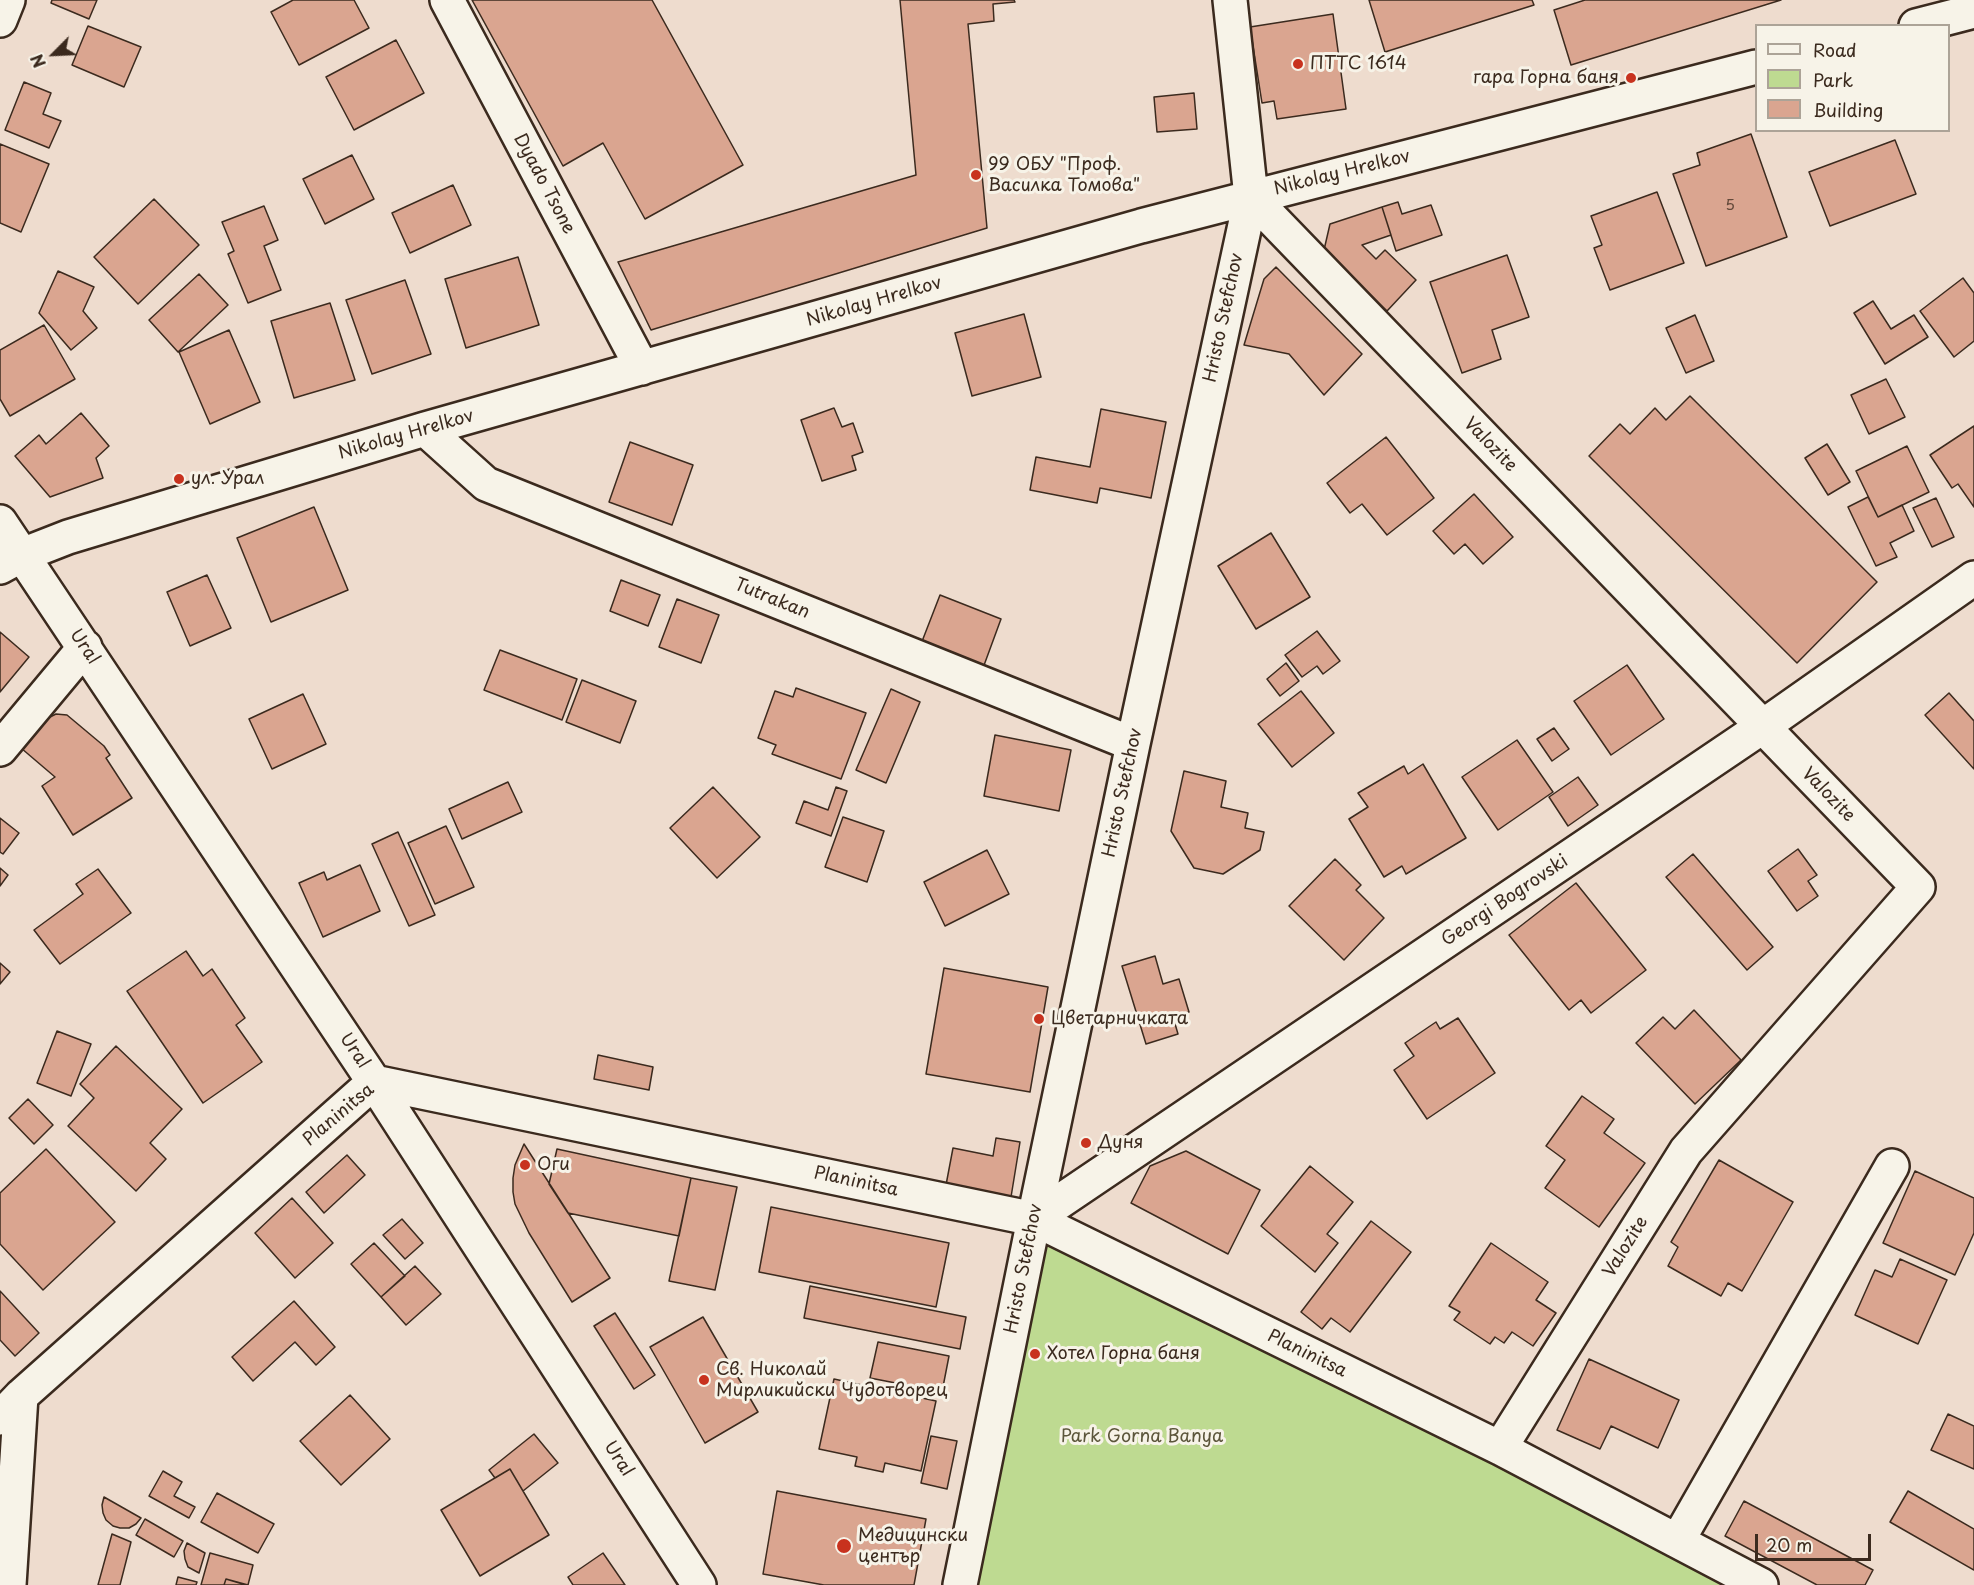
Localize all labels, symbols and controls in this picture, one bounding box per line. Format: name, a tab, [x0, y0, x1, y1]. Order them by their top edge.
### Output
north arrow	[24, 24, 84, 84]
legend	[1755, 24, 1950, 132]
text: Road	[1813, 36, 1857, 63]
text: N	[24, 51, 51, 72]
place label: ПТТС 1614	[1310, 53, 1407, 75]
marker: ПТТС 1614	[1291, 57, 1305, 71]
text: Park	[1813, 66, 1853, 93]
place label: гара Горна баня	[1473, 67, 1619, 89]
marker: гара Горна баня	[1624, 71, 1638, 85]
text: Building	[1813, 96, 1883, 123]
street label: Dyado Tsone	[508, 130, 580, 238]
street label: Nikolay Hrelkov	[1272, 146, 1412, 200]
place label: 99 ОБУ "Проф. Василка Томова"	[988, 154, 1140, 196]
marker: 99 ОБУ "Проф. Василка Томова"	[969, 168, 983, 182]
house number: 5	[1725, 197, 1735, 215]
street label: Hristo Stefchov	[1200, 251, 1248, 385]
street label: Nikolay Hrelkov	[804, 272, 944, 332]
street label: Nikolay Hrelkov	[336, 405, 476, 465]
street label: Valozite	[1459, 413, 1521, 477]
place label: ул. Урал	[191, 468, 264, 490]
marker: ул. Урал	[172, 472, 186, 486]
street label: Tutrakan	[731, 574, 813, 624]
street label: Ural	[64, 625, 104, 669]
street label: Hristo Stefchov	[1099, 726, 1147, 860]
street label: Valozite	[1797, 763, 1859, 827]
street label: Georgi Bogrovski	[1438, 851, 1572, 951]
place label: Цветарничката	[1051, 1008, 1188, 1030]
marker: Цветарничката	[1032, 1012, 1046, 1026]
street label: Ural	[334, 1029, 374, 1073]
street label: Planinitsa	[299, 1079, 379, 1151]
place label: Дуня	[1098, 1132, 1144, 1154]
marker: Дуня	[1079, 1136, 1093, 1150]
place label: Оги	[537, 1154, 570, 1176]
marker: Оги	[518, 1158, 532, 1172]
street label: Planinitsa	[812, 1163, 900, 1201]
street label: Hristo Stefchov	[1001, 1202, 1047, 1336]
street label: Valozite	[1599, 1213, 1653, 1281]
street label: Planinitsa	[1264, 1325, 1350, 1383]
place label: Хотел Горна баня	[1047, 1343, 1200, 1365]
marker: Хотел Горна баня	[1028, 1347, 1042, 1361]
place label: Св. Николай Мирликийски Чудотворец	[716, 1359, 948, 1402]
marker: Св. Николай Мирликийски Чудотворец	[697, 1373, 711, 1387]
park label: Park Gorna Banya	[1061, 1426, 1223, 1448]
street label: Ural	[599, 1437, 637, 1481]
scale bar	[1758, 1522, 1874, 1560]
place label: Медицински център	[858, 1525, 968, 1568]
text: 20 m	[1766, 1531, 1812, 1558]
marker: Медицински център	[835, 1537, 853, 1555]

